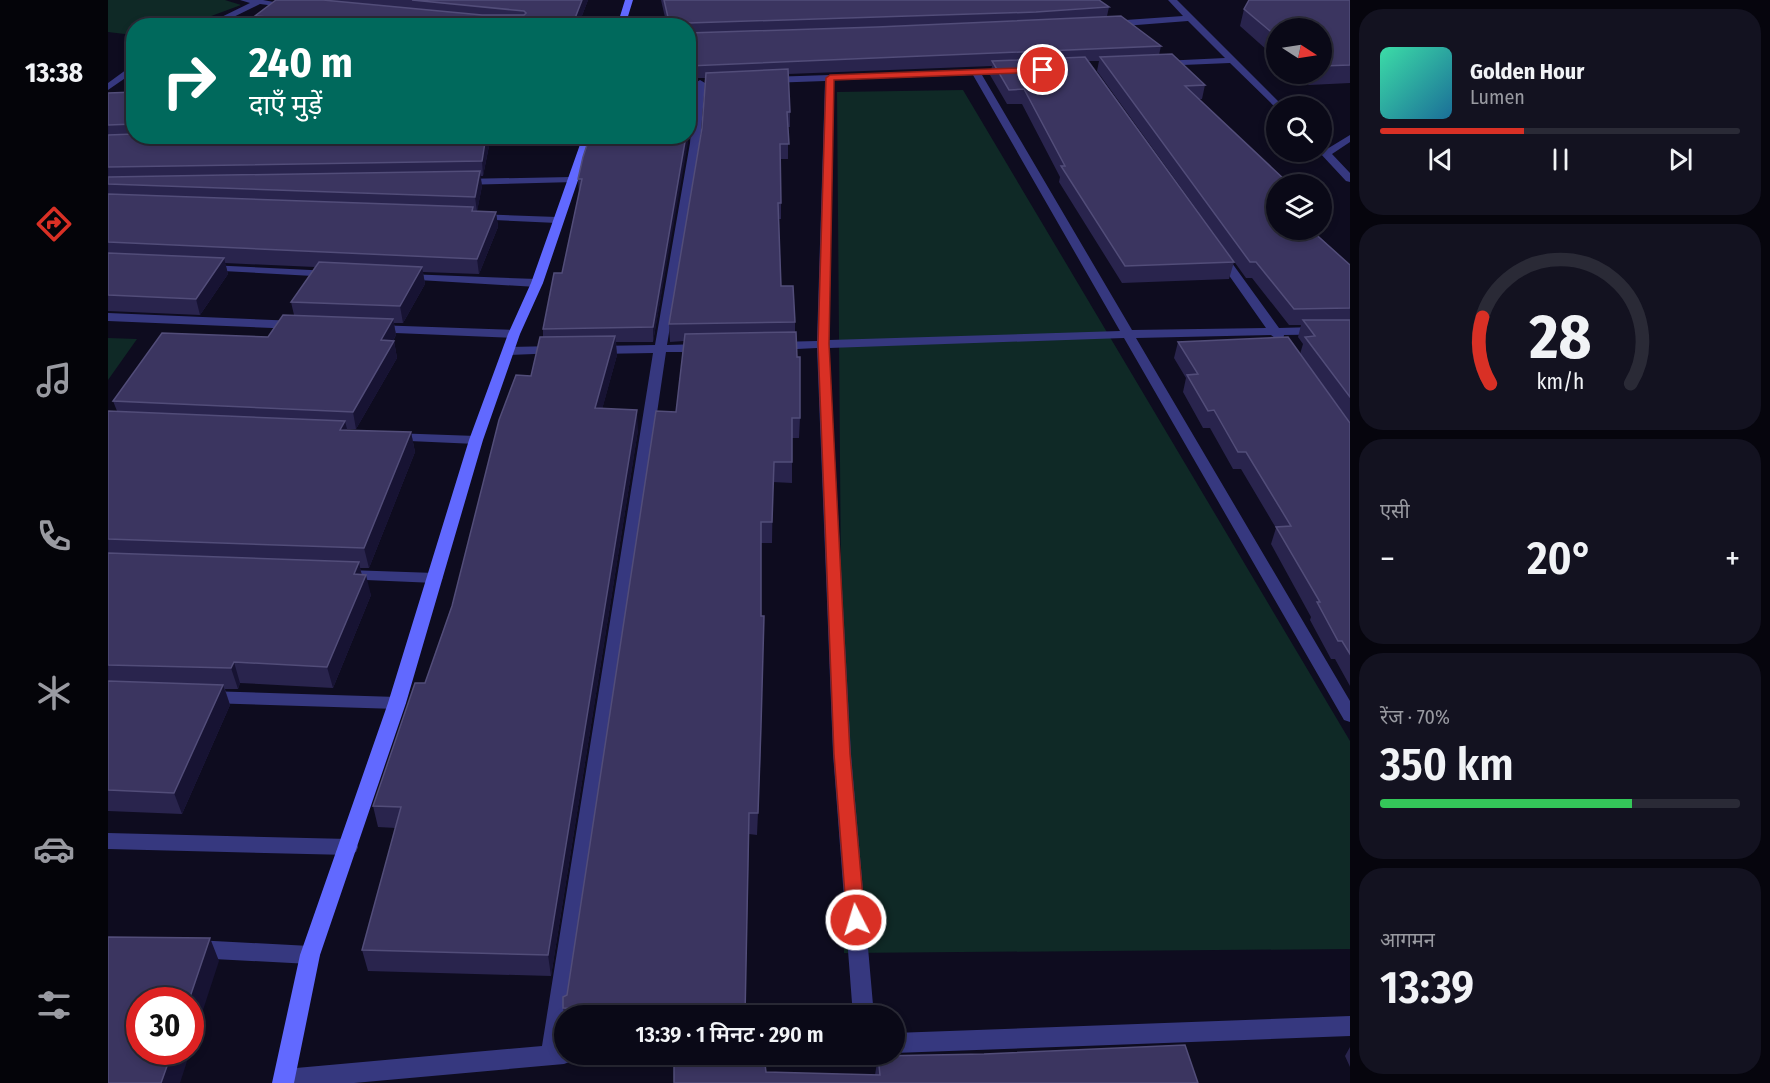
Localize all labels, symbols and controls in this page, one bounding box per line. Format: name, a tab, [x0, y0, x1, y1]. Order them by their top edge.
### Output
north arrow	[1266, 18, 1332, 84]
map controls	[1266, 18, 1332, 240]
text: 240 m	[249, 38, 353, 88]
icon: right	[150, 42, 228, 120]
pin	[1017, 44, 1068, 95]
icon: arrive	[1026, 53, 1059, 86]
text: 13:38	[25, 57, 83, 89]
text: Golden Hour	[1470, 58, 1584, 85]
text: Lumen	[1470, 85, 1525, 109]
text: दाएँ मुड़ें	[249, 89, 322, 121]
button: search	[1266, 96, 1332, 162]
icon: previous	[1424, 143, 1457, 176]
icon: pause	[1544, 143, 1577, 176]
icon: next	[1664, 143, 1697, 176]
button: layers	[1266, 174, 1332, 240]
icon: directions	[33, 203, 75, 245]
text: 28	[1528, 300, 1591, 375]
icon: music	[33, 359, 75, 401]
text: km/h	[1536, 369, 1584, 395]
text: एसी	[1380, 499, 1410, 523]
icon: phone	[33, 515, 75, 557]
text: 20°	[1527, 532, 1593, 586]
text: −	[1380, 539, 1395, 579]
text: +	[1725, 539, 1740, 579]
icon: climate	[33, 672, 75, 714]
text: रेंज · 70%	[1380, 705, 1450, 729]
text: 350 km	[1380, 738, 1514, 792]
icon: car	[33, 828, 75, 870]
position arrow	[824, 888, 888, 952]
text: आगमन	[1380, 928, 1435, 952]
text: 13:39	[1380, 961, 1474, 1015]
icon: filters	[33, 984, 75, 1026]
speed limit sign: 30	[126, 987, 204, 1065]
text: 13:39 · 1 मिनट · 290 m	[635, 1021, 824, 1048]

